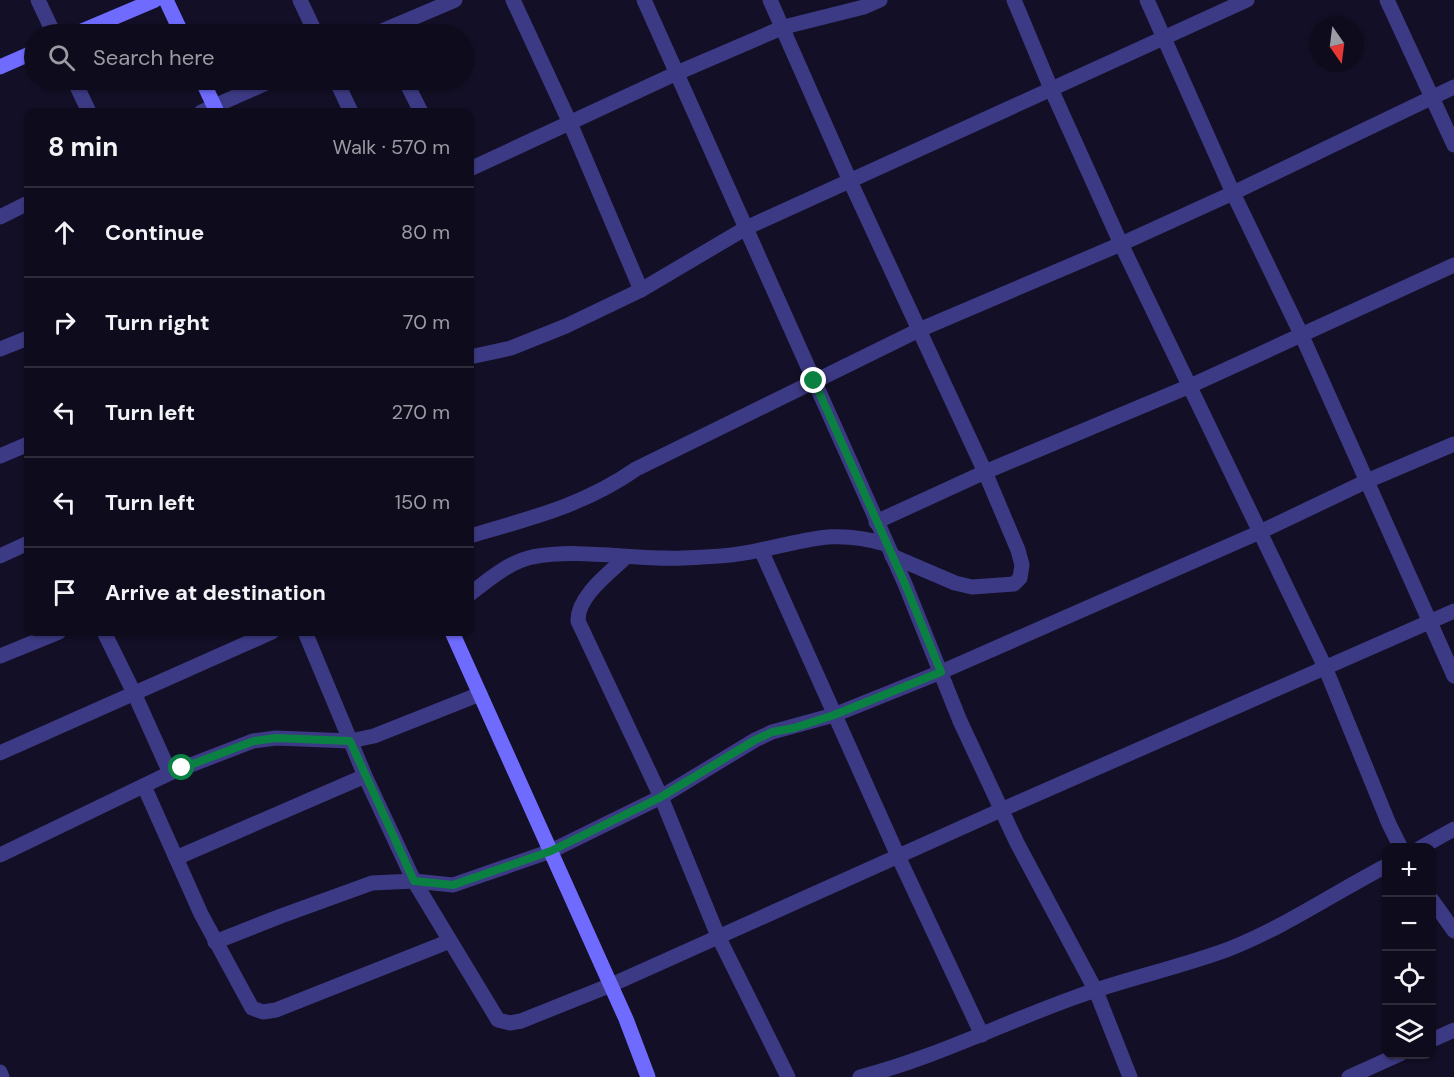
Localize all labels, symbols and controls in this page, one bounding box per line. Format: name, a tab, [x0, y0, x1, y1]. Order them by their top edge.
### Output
north arrow	[1310, 18, 1364, 72]
search box	[24, 24, 474, 90]
icon: search	[45, 41, 78, 74]
text: Search here	[93, 43, 214, 72]
text: 8 min	[48, 130, 118, 164]
text: Walk · 570 m	[333, 134, 450, 160]
icon: ahead	[48, 216, 81, 249]
text: Continue	[105, 218, 204, 247]
text: 80 m	[401, 219, 450, 245]
icon: right	[48, 306, 81, 339]
text: Turn right	[105, 308, 210, 337]
text: 70 m	[403, 309, 450, 335]
route end	[800, 367, 826, 393]
icon: left	[48, 396, 81, 429]
text: Turn left	[105, 398, 195, 427]
text: 270 m	[392, 399, 450, 425]
icon: left	[48, 486, 81, 519]
text: Turn left	[105, 488, 195, 517]
text: 150 m	[395, 489, 450, 515]
icon: arrive	[48, 576, 81, 609]
text: Arrive at destination	[105, 578, 326, 607]
route start	[168, 754, 194, 780]
map controls	[1382, 843, 1436, 1059]
button: +	[1382, 843, 1436, 897]
button: −	[1382, 897, 1436, 951]
button: locate	[1382, 951, 1436, 1005]
button: layers	[1382, 1005, 1436, 1059]

